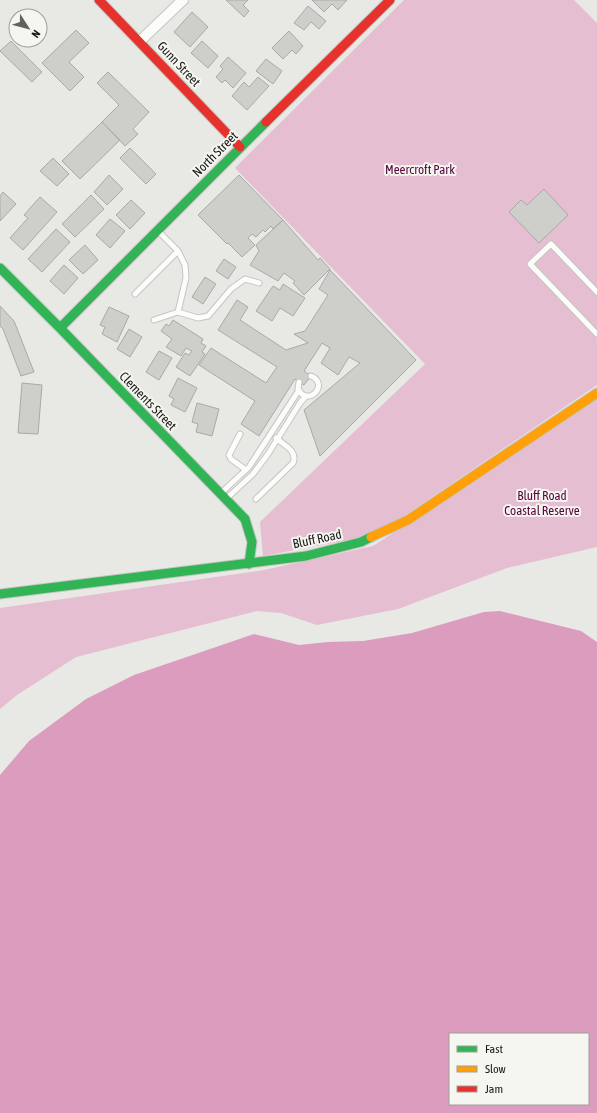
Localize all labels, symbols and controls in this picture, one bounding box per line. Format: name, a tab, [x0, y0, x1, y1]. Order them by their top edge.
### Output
north arrow	[8, 8, 48, 48]
text: N	[29, 28, 43, 40]
street label: Gunn Street	[154, 38, 204, 90]
street label: North Street	[189, 128, 241, 180]
park label: Meercroft Park	[385, 162, 455, 177]
street label: Clements Street	[116, 369, 180, 433]
park label: Bluff Road Coastal Reserve	[504, 488, 580, 518]
street label: Bluff Road	[291, 527, 343, 551]
legend	[449, 1033, 589, 1105]
text: Fast	[485, 1042, 503, 1056]
text: Slow	[485, 1062, 506, 1076]
text: Jam	[485, 1082, 503, 1096]

